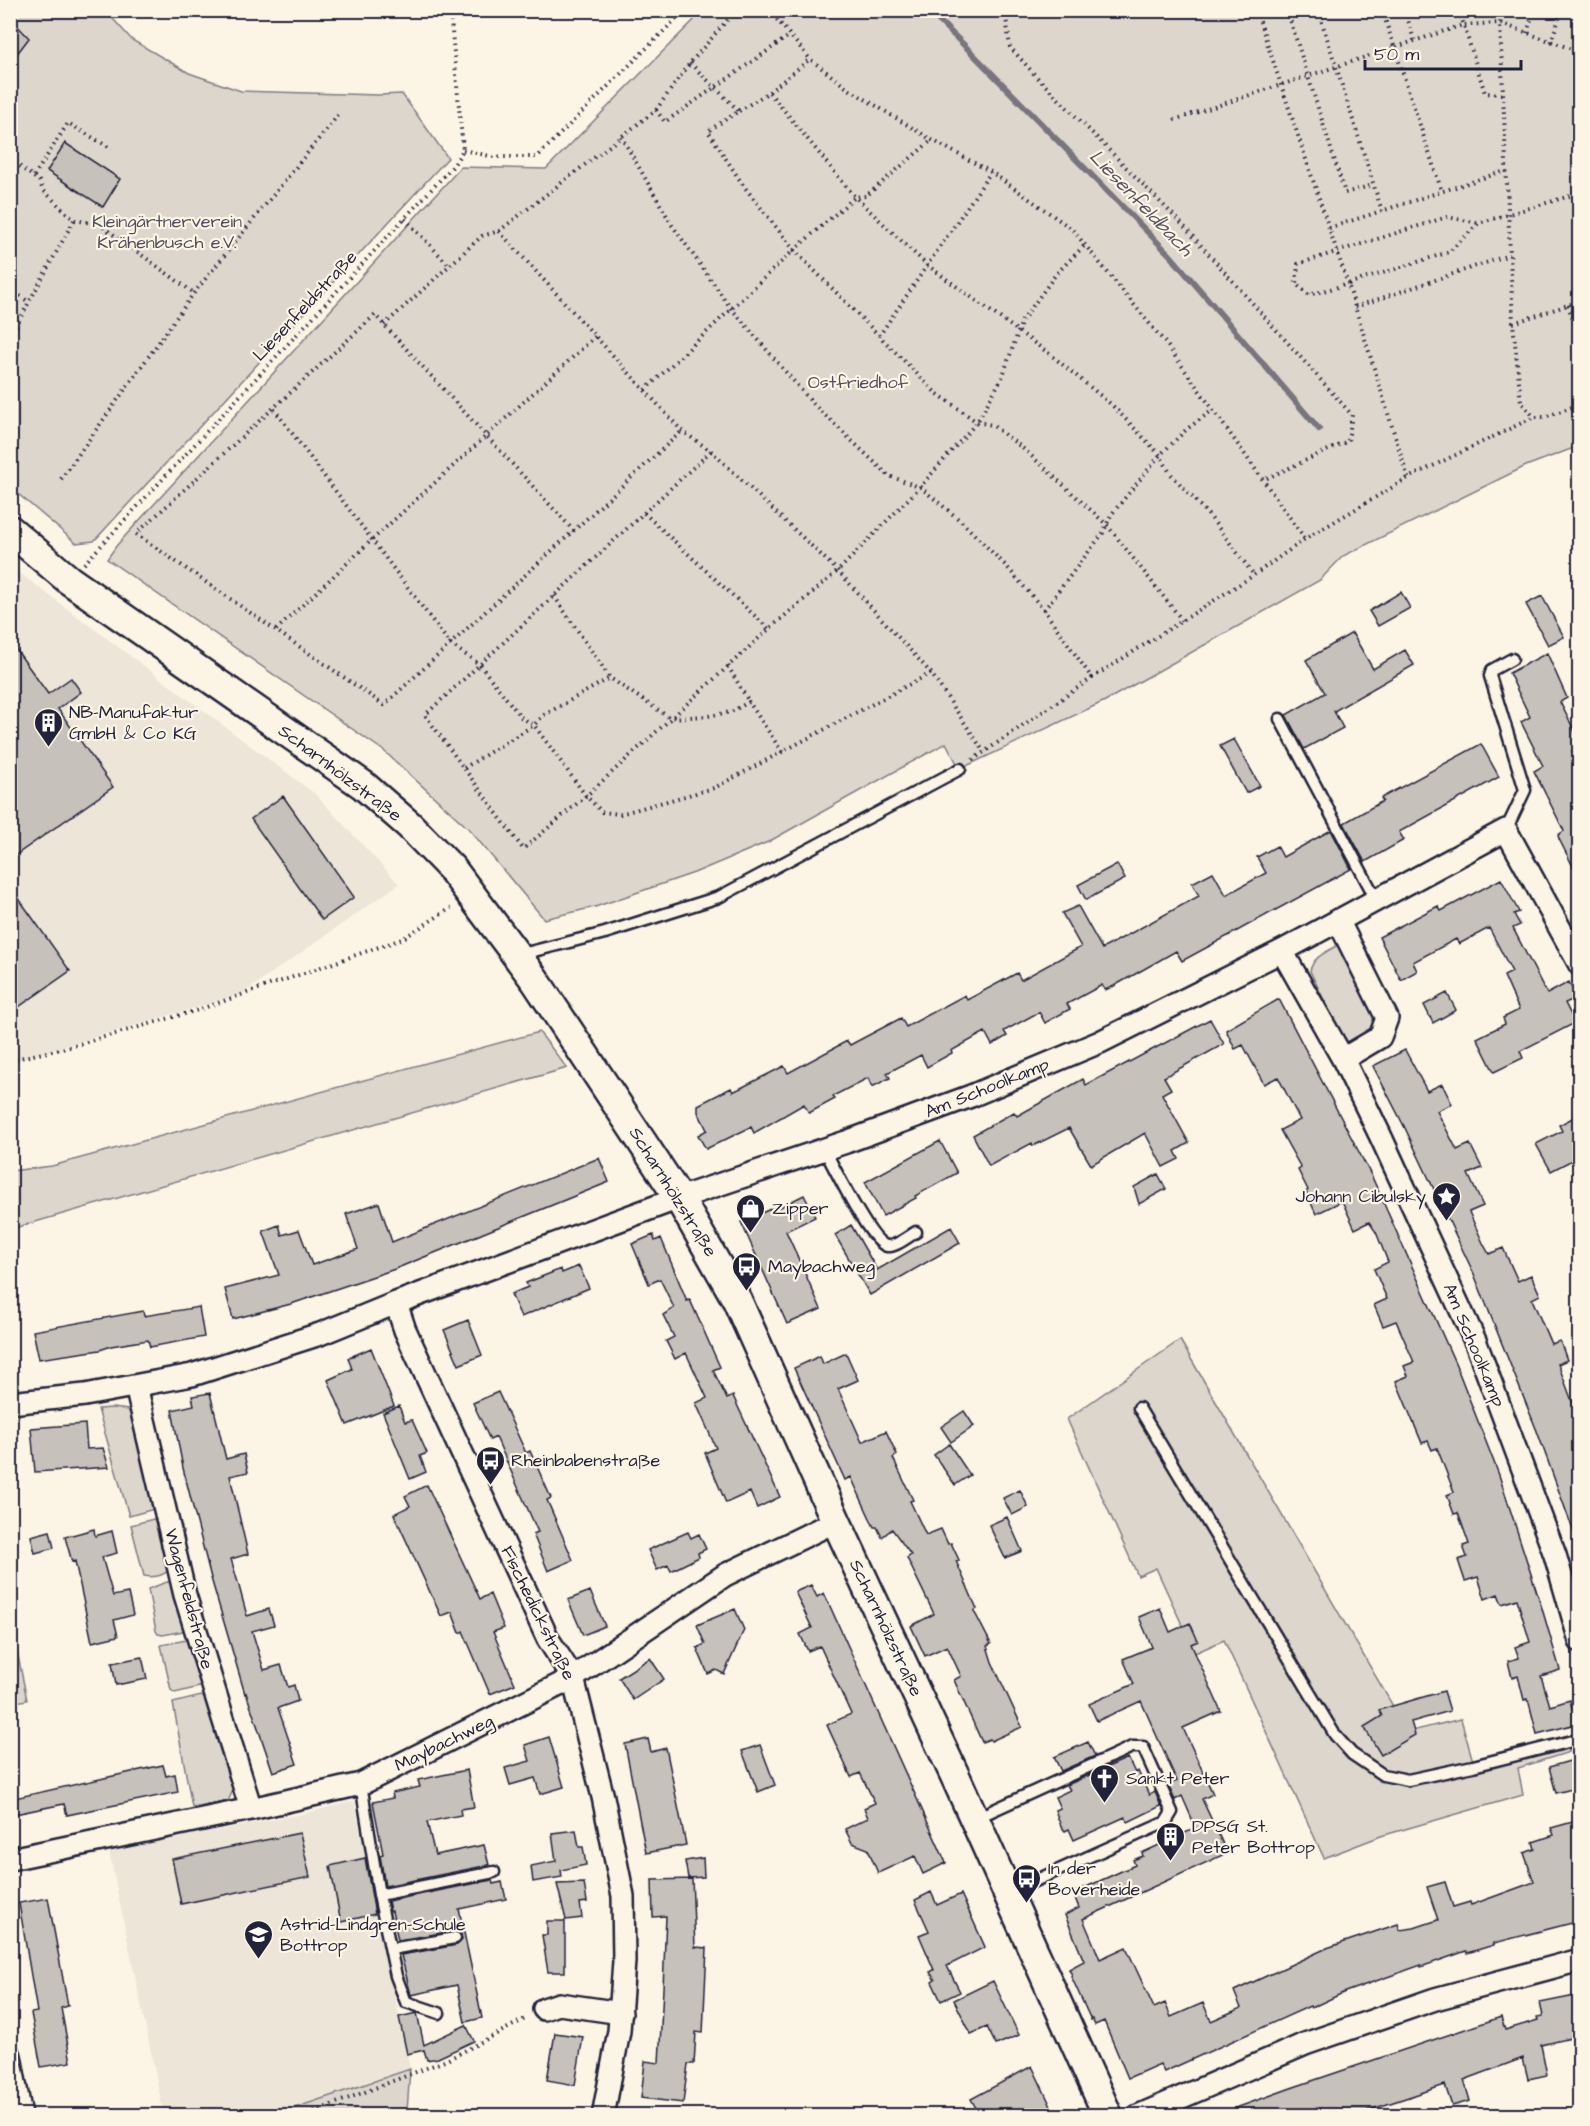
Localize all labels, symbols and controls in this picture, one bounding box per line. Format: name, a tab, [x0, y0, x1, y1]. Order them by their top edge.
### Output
scale bar	[1365, 33, 1521, 71]
text: 50 m	[1374, 42, 1419, 67]
water label: Liesenfeldbach	[1083, 143, 1200, 263]
park label: Kleingärtnerverein Krähenbusch e.V.	[92, 209, 242, 255]
street label: Liesenfeldstraße	[247, 245, 363, 367]
park label: Ostfriedhof	[808, 370, 909, 395]
place label: NB-Manufaktur GmbH & Co KG	[69, 700, 198, 746]
building icon: NB-Manufaktur GmbH & Co KG	[32, 706, 64, 748]
street label: Scharnhölzstraße	[273, 718, 407, 828]
street label: Am Schoolkamp	[921, 1052, 1053, 1124]
street label: Scharnhölzstraße	[623, 1122, 723, 1262]
place icon: Johann Cibulsky	[1431, 1180, 1463, 1222]
place label: Johann Cibulsky	[1296, 1184, 1426, 1210]
shop icon: Zipper	[735, 1192, 767, 1234]
place label: Zipper	[772, 1196, 829, 1221]
bus stop icon: Maybachweg	[731, 1250, 763, 1292]
place label: Maybachweg	[768, 1254, 875, 1280]
street label: Am Schoolkamp	[1437, 1279, 1511, 1411]
bus stop icon: Rheinbabenstraße	[474, 1444, 506, 1486]
place label: Rheinbabenstraße	[511, 1448, 661, 1473]
street label: Wagenfeldstraße	[157, 1526, 220, 1673]
street label: Fischedickstraße	[495, 1542, 581, 1685]
street label: Scharnhölzstraße	[843, 1555, 929, 1701]
street label: Maybachweg	[390, 1708, 498, 1779]
church icon: Sankt Peter	[1089, 1762, 1121, 1804]
place label: Sankt Peter	[1126, 1766, 1229, 1791]
place label: DPSG St. Peter Bottrop	[1192, 1814, 1315, 1860]
building icon: DPSG St. Peter Bottrop	[1155, 1820, 1187, 1862]
place label: In der Boverheide	[1048, 1856, 1141, 1902]
bus stop icon: In der Boverheide	[1011, 1862, 1043, 1904]
place label: Astrid-Lindgren-Schule Bottrop	[280, 1912, 466, 1958]
school or university icon: Astrid-Lindgren-Schule Bottrop	[243, 1918, 275, 1960]

